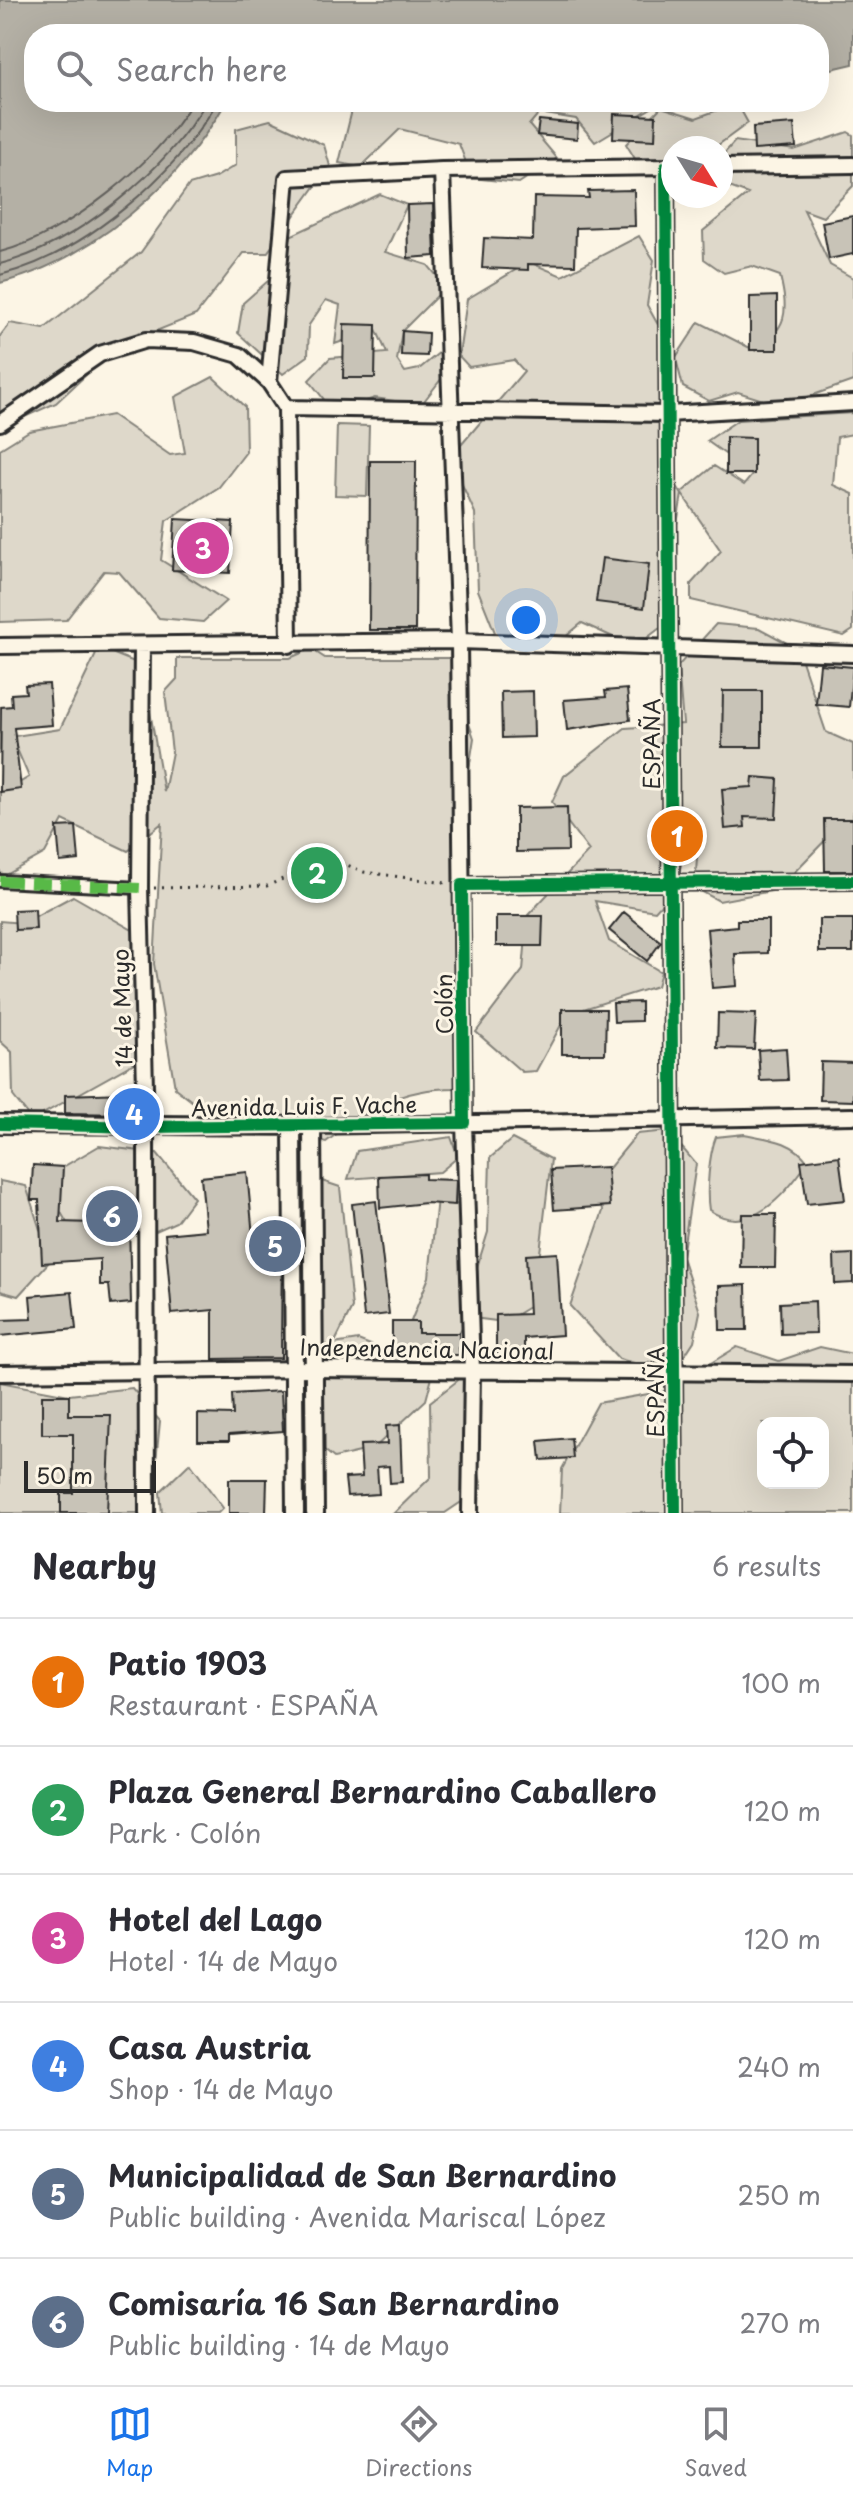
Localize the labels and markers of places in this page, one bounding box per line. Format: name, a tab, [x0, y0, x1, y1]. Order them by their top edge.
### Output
pin: 3	[177, 518, 229, 578]
pin: 1	[651, 806, 703, 866]
pin: 2	[291, 843, 343, 903]
pin: 4	[108, 1084, 160, 1144]
pin: 6	[86, 1186, 138, 1246]
pin: 5	[249, 1216, 301, 1276]

